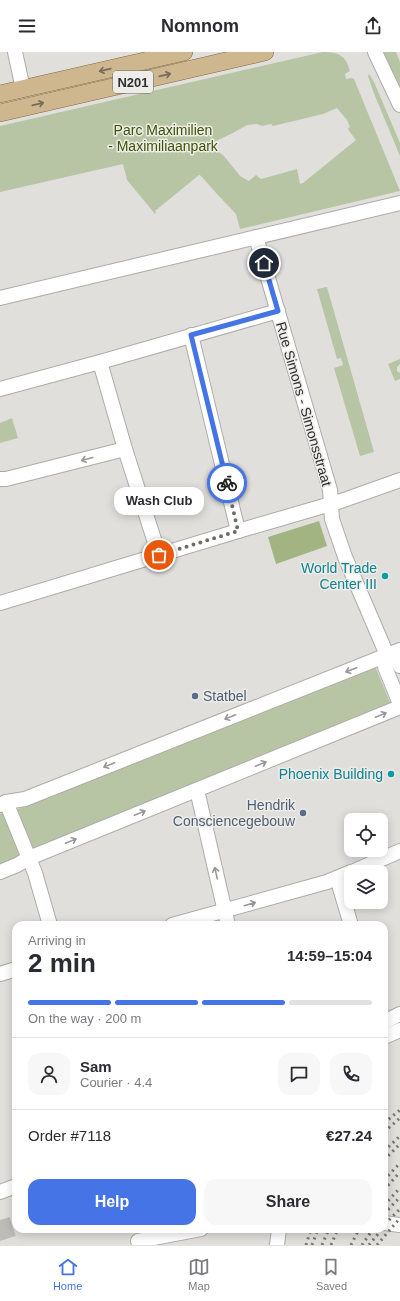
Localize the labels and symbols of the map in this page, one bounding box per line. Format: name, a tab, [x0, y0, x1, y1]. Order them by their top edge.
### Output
one-way arrow	[99, 67, 112, 75]
road number: N201	[113, 71, 153, 93]
one-way arrow	[158, 71, 171, 78]
one-way arrow	[31, 100, 44, 107]
park label: Parc Maximilien - Maximiliaanpark	[108, 122, 219, 154]
pin	[247, 246, 281, 280]
street label: Rue Simons - Simonsstraat	[273, 320, 335, 488]
one-way arrow	[81, 455, 94, 463]
courier	[207, 463, 247, 503]
callout: Wash Club	[114, 487, 204, 515]
pin	[142, 538, 176, 572]
place label: World Trade Center III	[301, 560, 377, 592]
marker: World Trade Center III	[380, 571, 390, 581]
one-way arrow	[346, 667, 358, 675]
place label: Statbel	[203, 688, 247, 704]
marker: Statbel	[190, 691, 200, 701]
one-way arrow	[375, 711, 387, 718]
one-way arrow	[224, 714, 236, 721]
one-way arrow	[254, 759, 266, 767]
one-way arrow	[104, 762, 116, 770]
place label: Phoenix Building	[279, 766, 383, 782]
marker: Phoenix Building	[386, 769, 396, 779]
place label: Hendrik Consciencegebouw	[173, 797, 296, 829]
one-way arrow	[134, 808, 146, 816]
marker: Hendrik Consciencegebouw	[298, 808, 308, 818]
one-way arrow	[65, 836, 77, 844]
one-way arrow	[212, 867, 219, 880]
one-way arrow	[243, 900, 256, 907]

